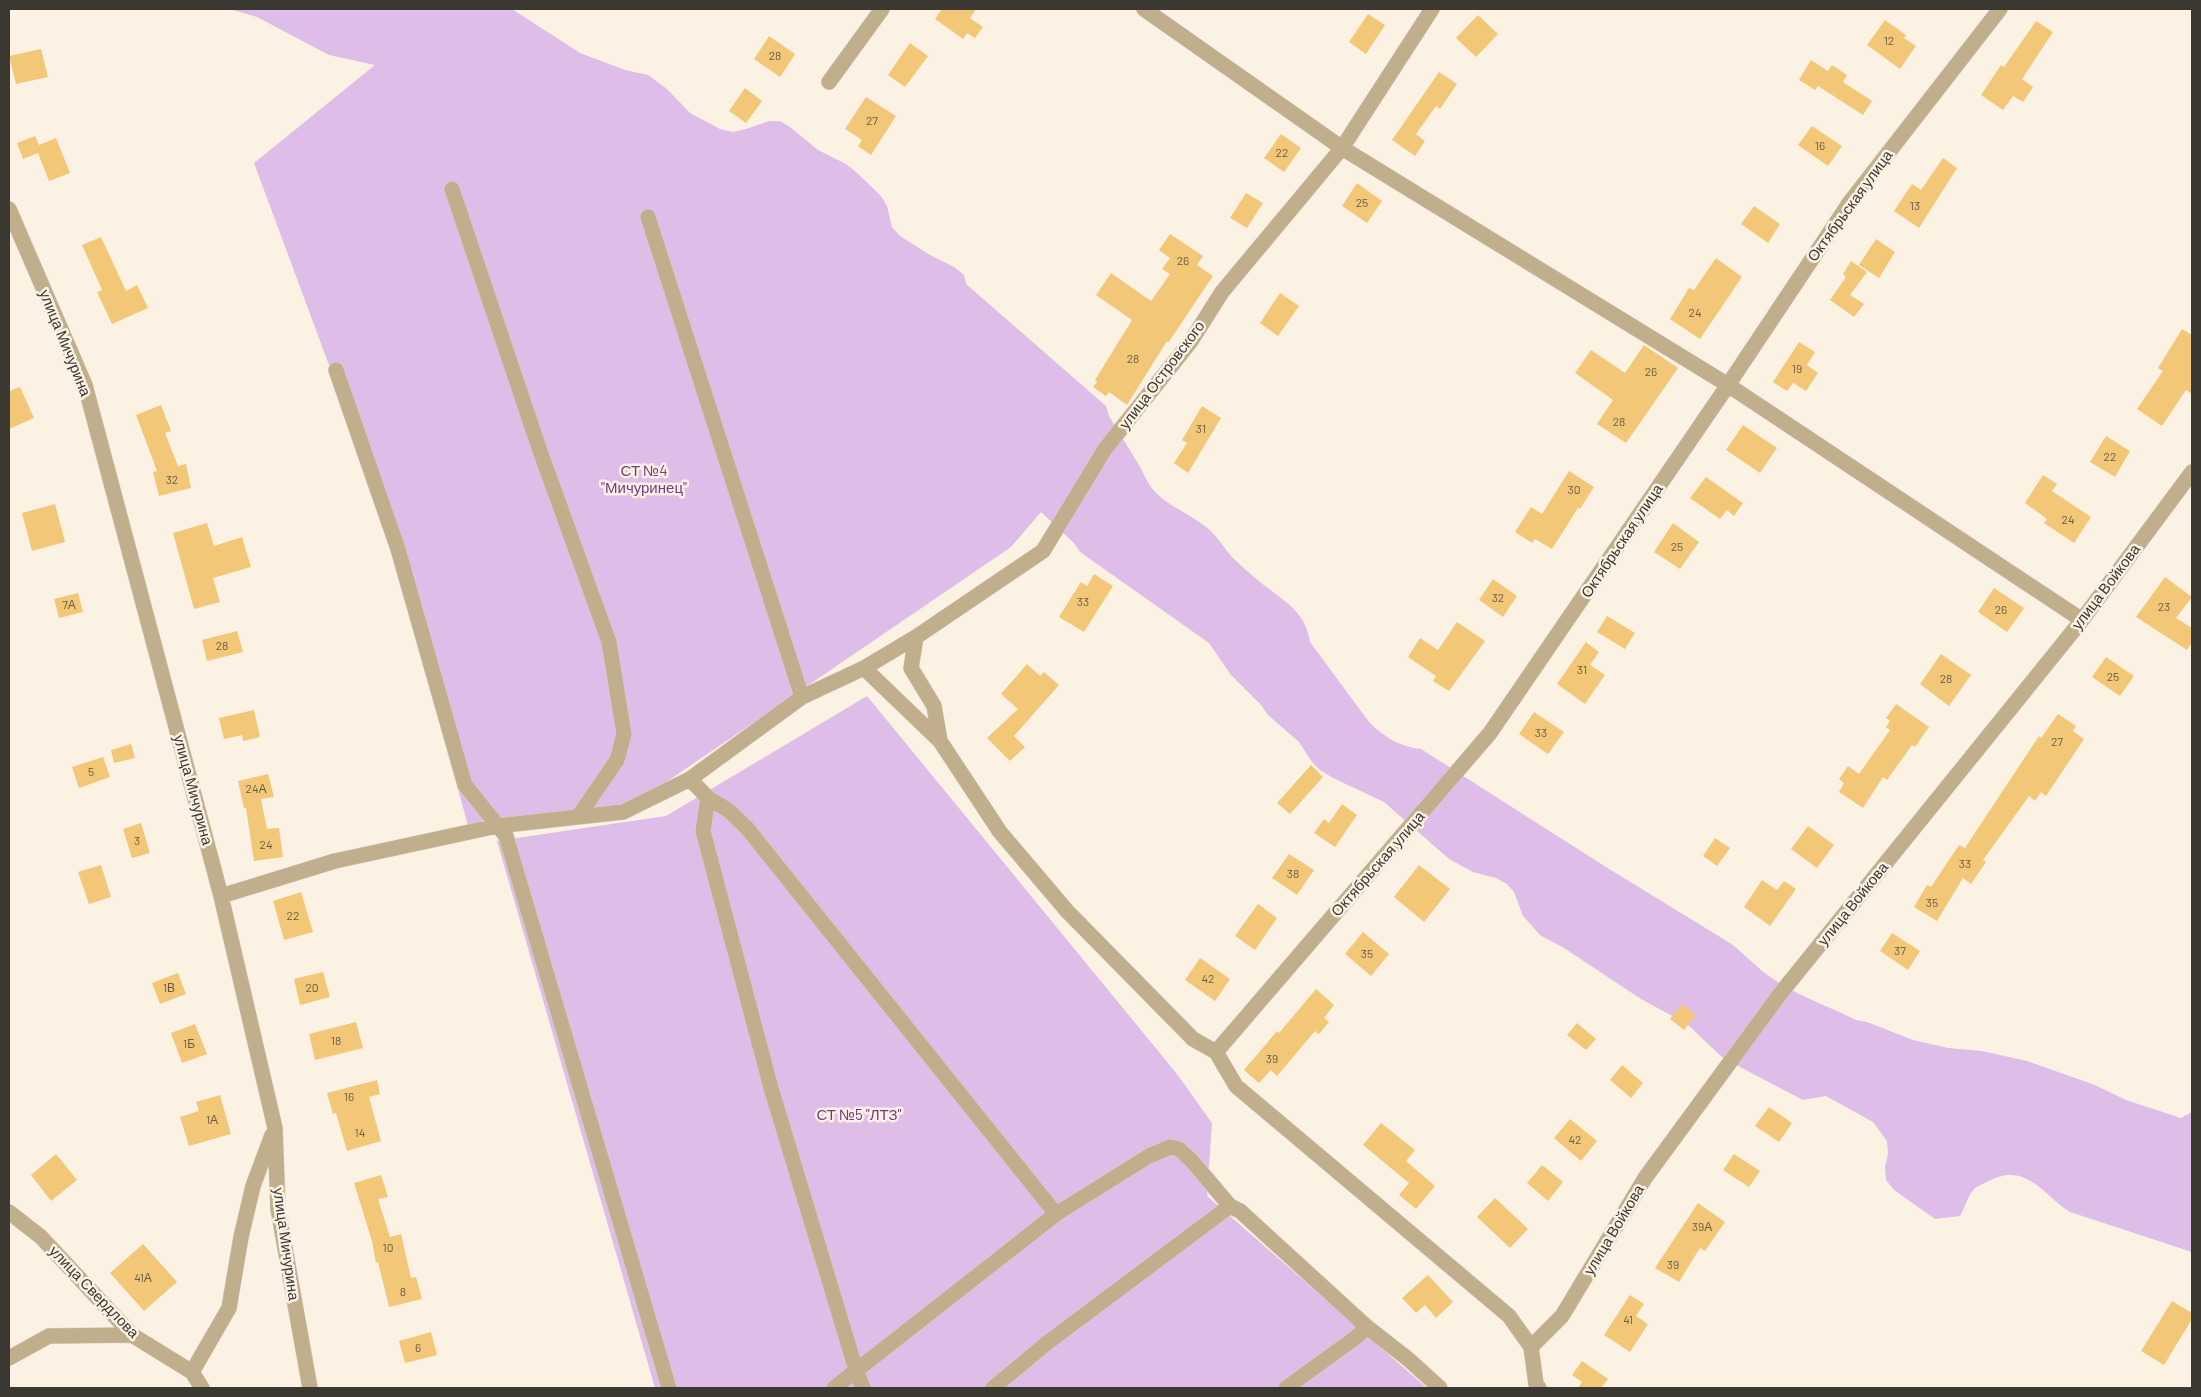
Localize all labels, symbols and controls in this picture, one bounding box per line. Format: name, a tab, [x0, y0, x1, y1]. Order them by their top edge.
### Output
house number: 12	[1884, 33, 1894, 47]
house number: 28	[769, 48, 781, 62]
house number: 27	[866, 113, 878, 127]
house number: 16	[1815, 138, 1825, 152]
house number: 22	[1276, 145, 1288, 159]
street label: Октябрьская улица	[1803, 146, 1896, 265]
house number: 25	[1356, 195, 1368, 209]
house number: 13	[1910, 198, 1920, 212]
house number: 26	[1177, 253, 1189, 267]
street label: улица Мичурина	[36, 287, 96, 399]
house number: 24	[1688, 305, 1702, 319]
street label: улица Островского	[1115, 317, 1208, 432]
house number: 28	[1127, 351, 1139, 365]
house number: 19	[1792, 361, 1802, 375]
house number: 26	[1645, 364, 1657, 378]
house number: 28	[1613, 414, 1625, 428]
house number: 31	[1196, 421, 1206, 435]
house number: 22	[2104, 449, 2116, 463]
park label: СТ №4 "Мичуринец"	[601, 461, 687, 496]
house number: 32	[166, 472, 178, 486]
street label: Октябрьская улица	[1576, 480, 1666, 601]
house number: 30	[1568, 482, 1580, 496]
house number: 24	[2061, 512, 2075, 526]
house number: 25	[1671, 539, 1683, 553]
street label: улица Войкова	[2067, 540, 2144, 633]
house number: 32	[1492, 590, 1504, 604]
house number: 33	[1077, 594, 1089, 608]
house number: 7А	[62, 597, 76, 611]
house number: 23	[2158, 599, 2170, 613]
house number: 26	[1995, 602, 2007, 616]
house number: 28	[216, 638, 228, 652]
house number: 31	[1577, 662, 1587, 676]
house number: 25	[2107, 669, 2119, 683]
house number: 28	[1940, 671, 1952, 685]
house number: 33	[1535, 725, 1547, 739]
street label: улица Мичурина	[171, 733, 218, 848]
house number: 27	[2051, 734, 2063, 748]
house number: 5	[88, 764, 94, 778]
house number: 24А	[245, 781, 267, 795]
street label: Октябрьская улица	[1327, 807, 1428, 920]
house number: 3	[134, 833, 140, 847]
house number: 24	[259, 837, 273, 851]
house number: 33	[1959, 856, 1971, 870]
street label: улица Войкова	[1813, 857, 1892, 949]
house number: 38	[1287, 866, 1299, 880]
house number: 35	[1926, 895, 1938, 909]
house number: 22	[287, 908, 299, 922]
house number: 37	[1894, 943, 1906, 957]
house number: 35	[1361, 946, 1373, 960]
house number: 42	[1201, 971, 1215, 985]
house number: 1В	[163, 980, 175, 994]
house number: 20	[305, 980, 319, 994]
house number: 18	[331, 1033, 341, 1047]
house number: 1Б	[183, 1036, 195, 1050]
house number: 39	[1266, 1051, 1278, 1065]
house number: 16	[344, 1089, 354, 1103]
park label: СТ №5 "ЛТЗ"	[816, 1105, 902, 1123]
house number: 1А	[206, 1112, 218, 1126]
house number: 14	[355, 1125, 365, 1139]
house number: 42	[1568, 1132, 1582, 1146]
street label: улица Войкова	[1579, 1180, 1648, 1278]
street label: улица Мичурина	[270, 1186, 304, 1302]
house number: 39А	[1692, 1219, 1712, 1233]
house number: 10	[383, 1240, 393, 1254]
street label: улица Свердлова	[46, 1241, 144, 1342]
house number: 39	[1667, 1257, 1679, 1271]
house number: 41А	[134, 1270, 152, 1284]
house number: 8	[400, 1284, 406, 1298]
house number: 41	[1623, 1312, 1633, 1326]
house number: 6	[415, 1340, 421, 1354]

